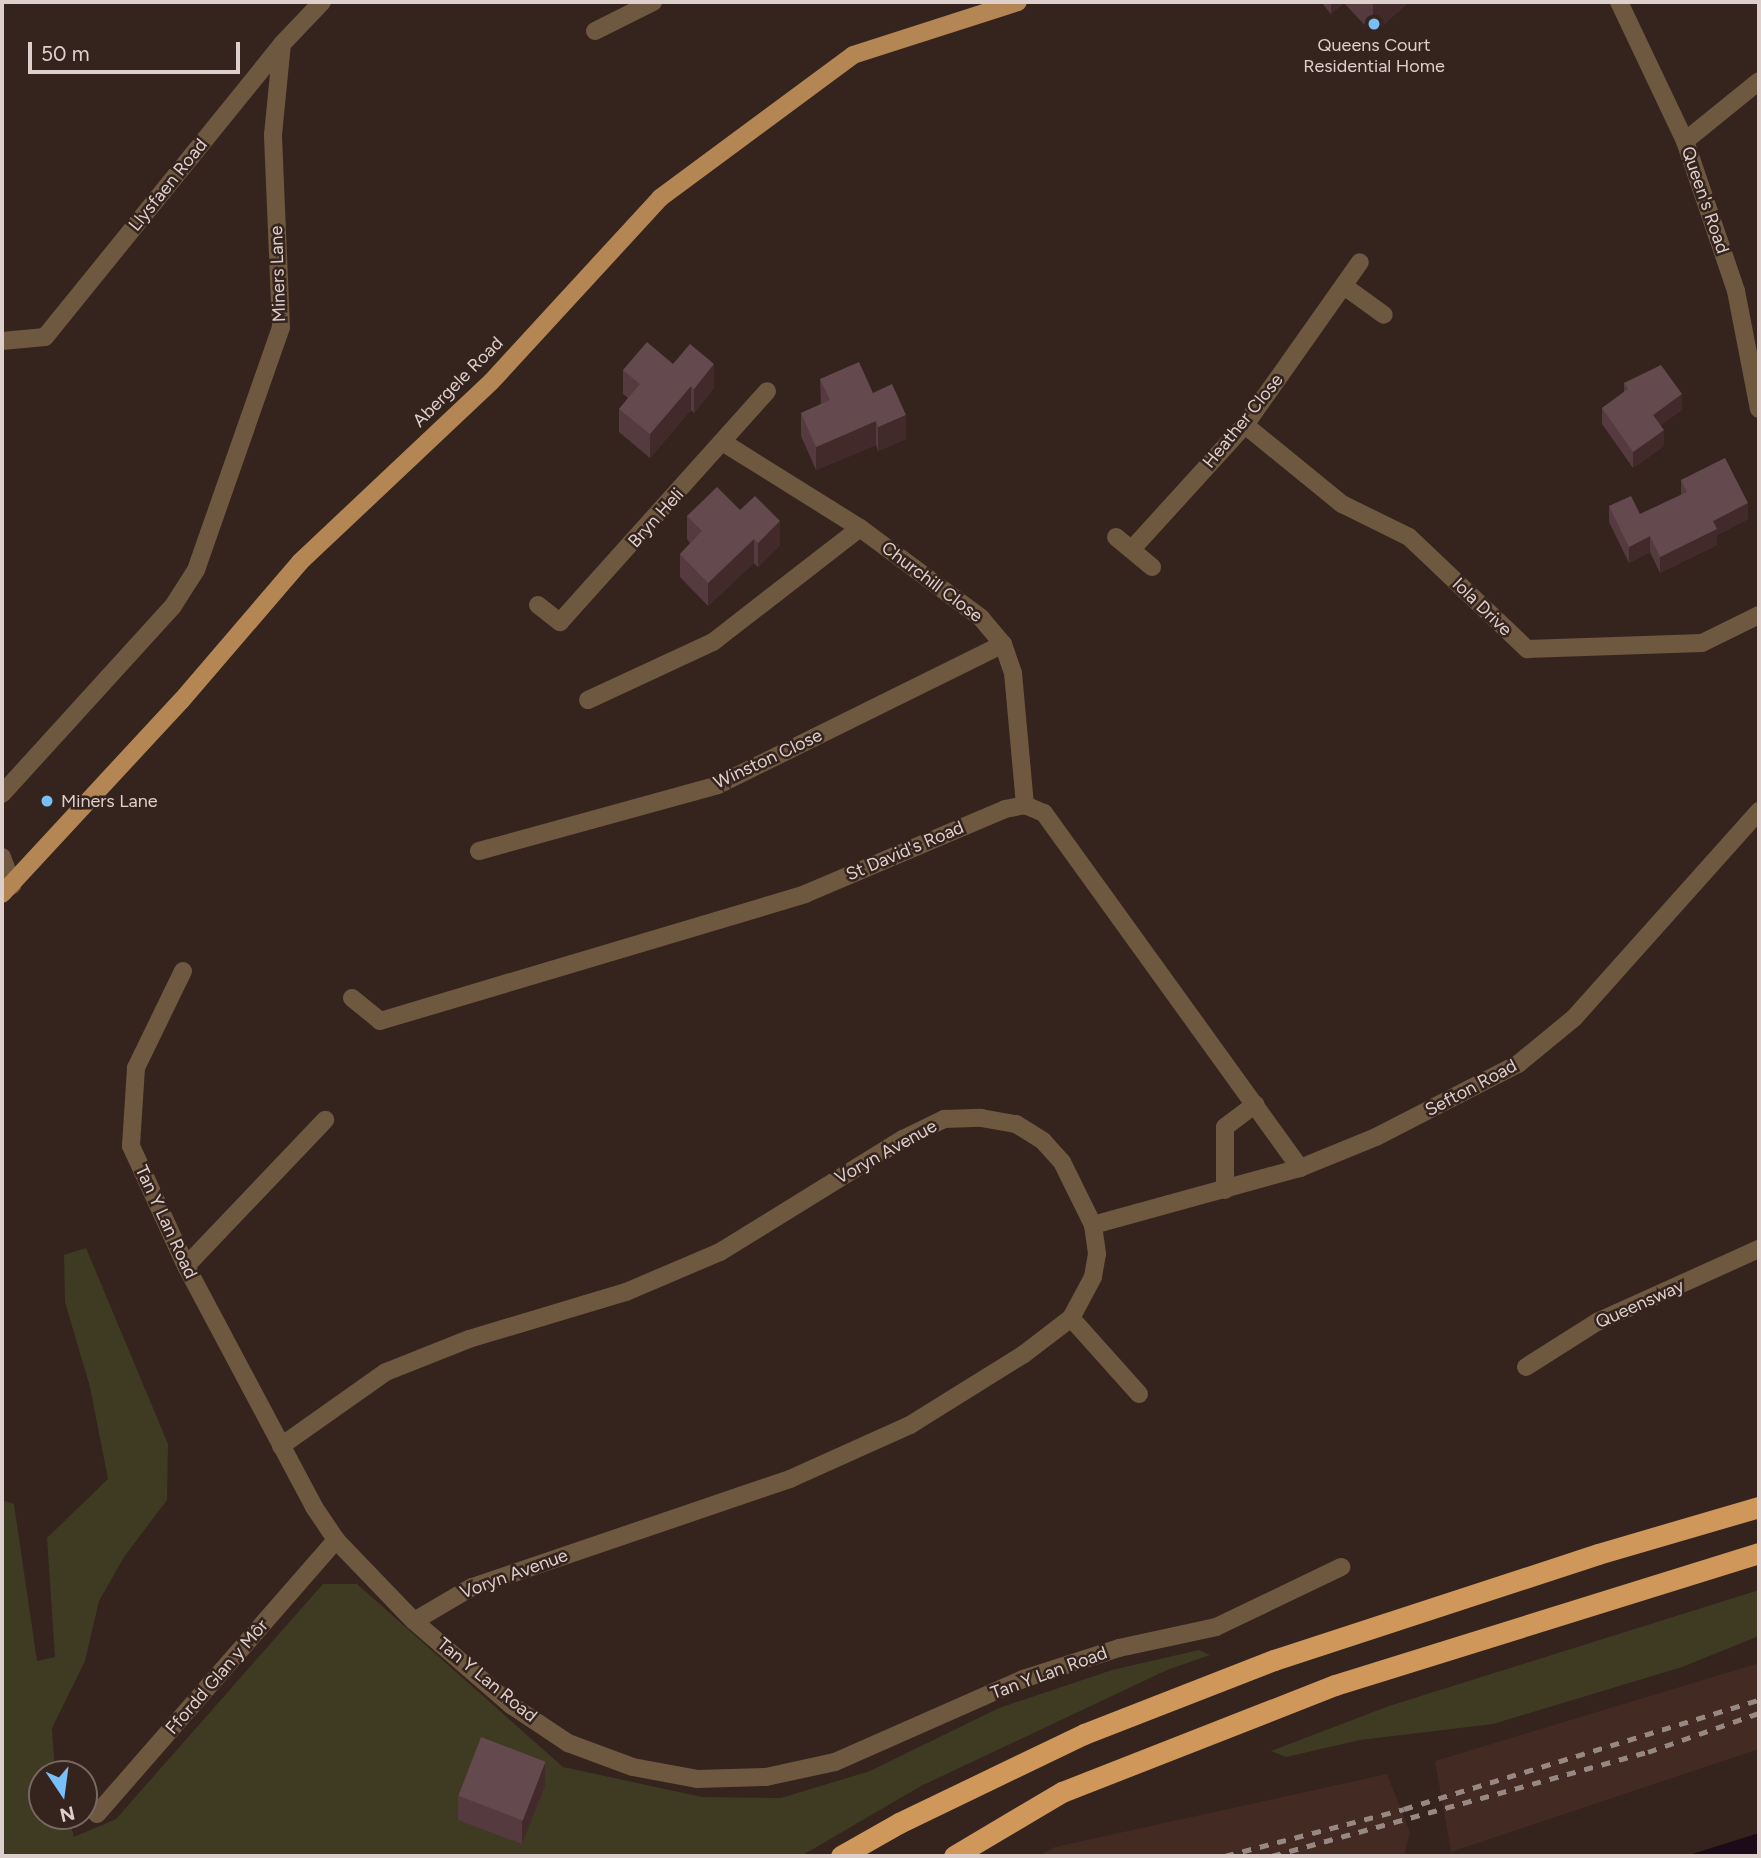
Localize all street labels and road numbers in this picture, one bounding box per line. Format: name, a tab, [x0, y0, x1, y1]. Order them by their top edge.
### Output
street label: Llysfaen Road	[124, 134, 212, 236]
street label: Queen's Road	[1677, 144, 1733, 256]
street label: Miners Lane	[266, 225, 290, 323]
street label: Abergele Road	[408, 332, 508, 432]
street label: Heather Close	[1198, 369, 1288, 473]
street label: Bryn Heli	[624, 484, 688, 552]
street label: Churchill Close	[877, 537, 987, 627]
street label: Iola Drive	[1448, 573, 1516, 641]
street label: Winston Close	[710, 724, 826, 794]
street label: St David's Road	[843, 817, 967, 885]
street label: Sefton Road	[1421, 1055, 1521, 1121]
street label: Voryn Avenue	[831, 1115, 941, 1189]
street label: Tan Y Lan Road	[130, 1162, 202, 1282]
street label: Queensway	[1592, 1275, 1688, 1333]
street label: Voryn Avenue	[457, 1545, 571, 1603]
street label: Ffordd Glan y Môr	[161, 1615, 273, 1739]
street label: Tan Y Lan Road	[433, 1633, 541, 1727]
street label: Tan Y Lan Road	[988, 1642, 1110, 1704]

